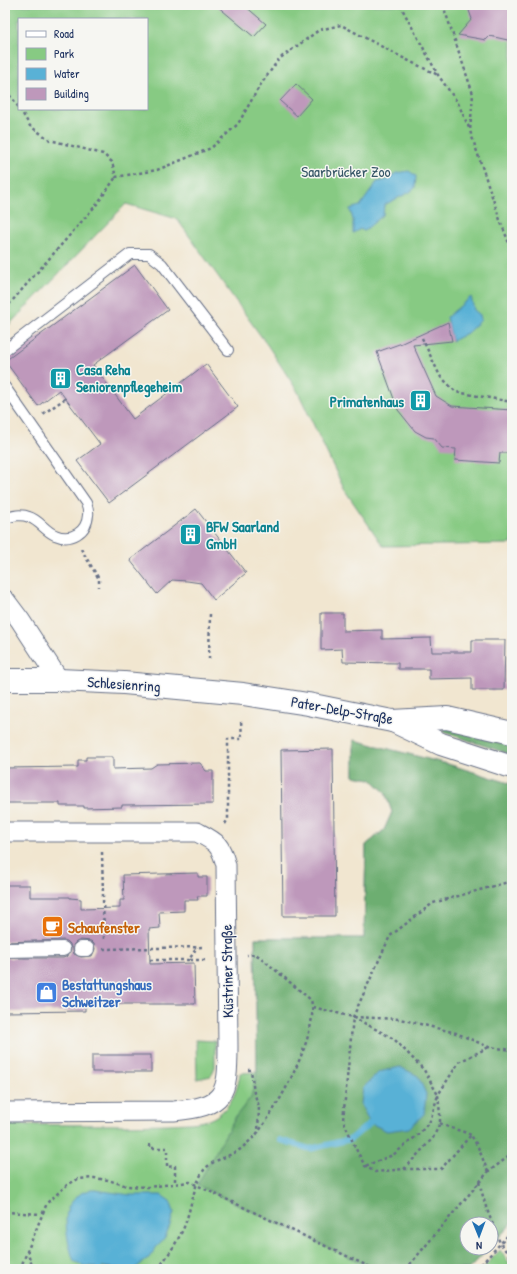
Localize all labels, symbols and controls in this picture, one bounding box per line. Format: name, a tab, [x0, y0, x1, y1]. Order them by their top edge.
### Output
legend	[18, 18, 148, 110]
text: Road	[54, 25, 74, 42]
text: Park	[54, 45, 74, 62]
text: Water	[54, 65, 80, 82]
text: Building	[54, 85, 89, 102]
park label: Saarbrücker Zoo	[301, 161, 391, 182]
place label: Casa Reha Seniorenpflegeheim	[76, 359, 182, 398]
building icon: Casa Reha Seniorenpflegeheim	[47, 365, 73, 391]
building icon: Primatenhaus	[407, 388, 433, 414]
place label: Primatenhaus	[330, 391, 404, 412]
place label: BFW Saarland GmbH	[206, 516, 279, 554]
building icon: BFW Saarland GmbH	[177, 522, 203, 548]
street label: Schlesienring	[87, 671, 162, 697]
street label: Pater-Delp-Straße	[289, 691, 395, 729]
cafe icon: Schaufenster	[40, 914, 66, 940]
place label: Schaufenster	[68, 917, 140, 938]
street label: Küstriner Straße	[216, 924, 238, 1018]
place label: Bestattungshaus Schweitzer	[62, 974, 152, 1012]
shop icon: Bestattungshaus Schweitzer	[33, 980, 59, 1006]
north arrow	[459, 1216, 499, 1256]
text: N	[476, 1239, 482, 1253]

